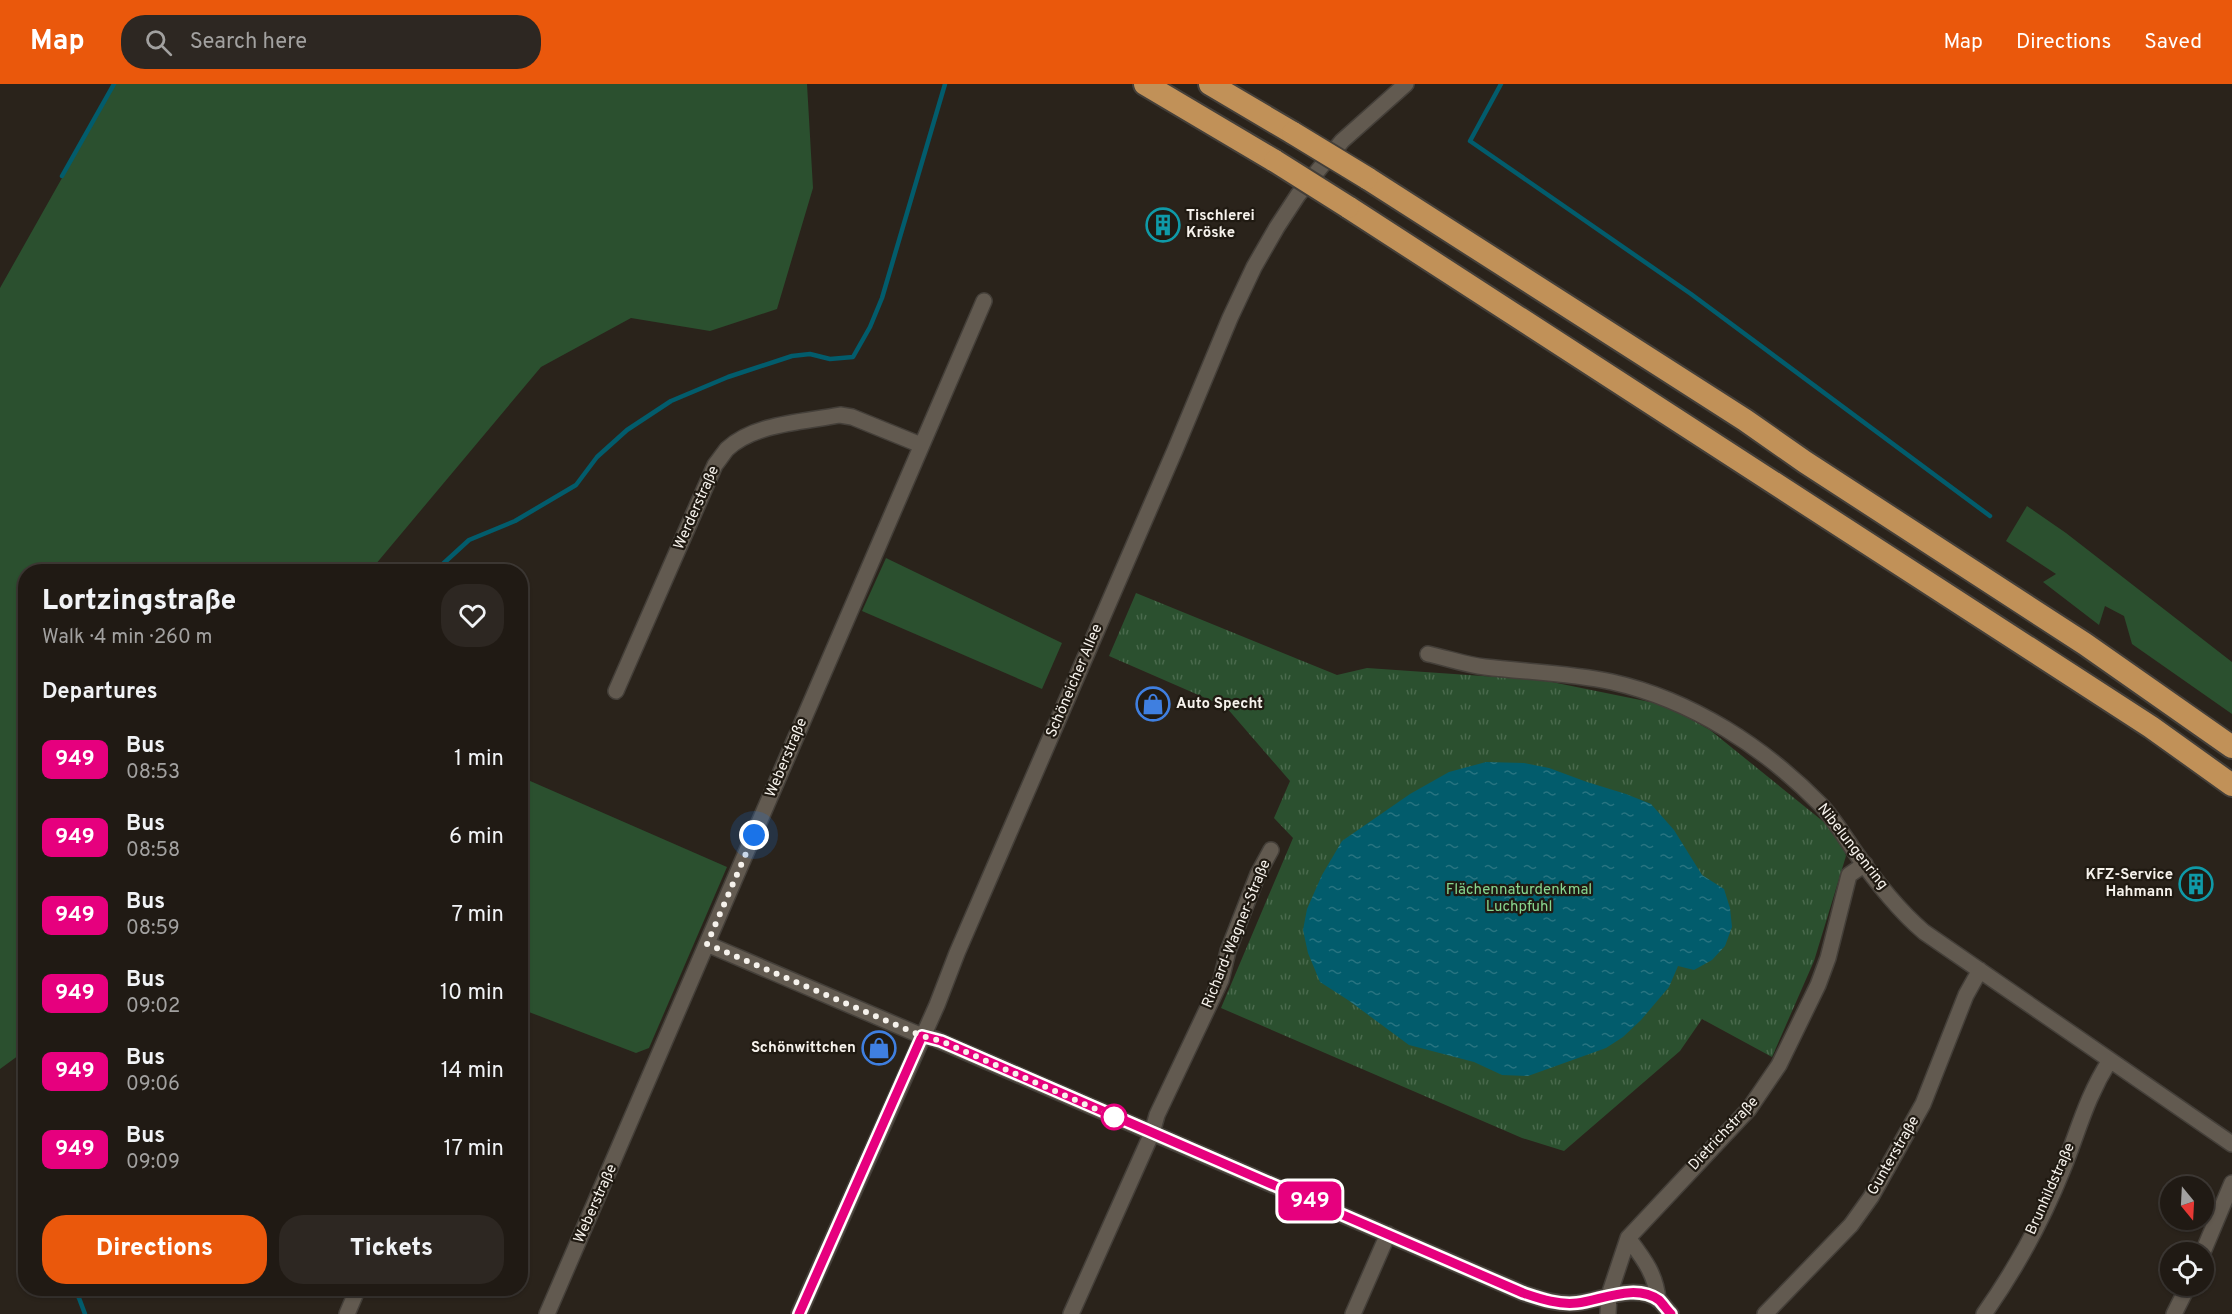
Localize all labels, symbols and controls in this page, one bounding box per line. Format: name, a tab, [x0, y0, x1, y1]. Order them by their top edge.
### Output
search box	[121, 15, 541, 69]
text: Map	[30, 24, 85, 60]
icon: search	[142, 26, 175, 59]
text: Search here	[190, 29, 307, 56]
text: Map	[1943, 29, 1983, 56]
text: Directions	[2016, 29, 2111, 56]
text: Saved	[2144, 29, 2202, 56]
building icon: Tischlerei Kröske	[1145, 207, 1181, 243]
place label: Tischlerei Kröske	[1186, 207, 1255, 243]
street label: Werderstraße	[670, 463, 724, 553]
text: Lortzingstraße	[42, 584, 236, 620]
button: heart	[441, 584, 504, 647]
street label: Schöneicher Allee	[1042, 621, 1108, 741]
text: Walk · 4 min · 260 m	[42, 625, 213, 651]
text: Departures	[42, 679, 158, 706]
shop icon: Auto Specht	[1135, 686, 1171, 722]
place label: Auto Specht	[1176, 695, 1263, 714]
street label: Weberstraße	[762, 715, 812, 801]
text: Bus	[126, 733, 165, 760]
text: 949	[55, 746, 95, 773]
text: 1 min	[454, 746, 504, 773]
text: 08:53	[126, 760, 180, 786]
street label: Nibelungenring	[1812, 800, 1892, 894]
text: Bus	[126, 811, 165, 838]
your location	[739, 820, 769, 850]
text: 949	[55, 824, 95, 851]
text: 6 min	[449, 824, 504, 851]
text: 08:58	[126, 838, 180, 864]
street label: Richard-Wagner-Straße	[1199, 857, 1275, 1011]
place label: KFZ-Service Hahmann	[2086, 866, 2173, 902]
building icon: KFZ-Service Hahmann	[2178, 866, 2214, 902]
park label: Flächennaturdenkmal Luchpfuhl	[1446, 881, 1592, 917]
text: Bus	[126, 889, 165, 916]
text: 949	[55, 902, 95, 929]
text: 7 min	[452, 902, 504, 929]
text: 08:59	[126, 916, 180, 942]
text: Bus	[126, 967, 165, 994]
text: 949	[55, 980, 95, 1007]
text: 10 min	[440, 980, 504, 1007]
text: 09:02	[126, 994, 180, 1020]
shop icon: Schönwittchen	[861, 1030, 897, 1066]
place label: Schönwittchen	[751, 1039, 856, 1058]
text: Bus	[126, 1045, 165, 1072]
text: 949	[55, 1058, 95, 1085]
text: 14 min	[441, 1058, 504, 1085]
text: 09:06	[126, 1072, 180, 1098]
street label: Dietrichstraße	[1685, 1093, 1763, 1175]
unlabelled marker	[1101, 1104, 1127, 1130]
street label: Gunterstraße	[1864, 1113, 1924, 1199]
text: Bus	[126, 1123, 165, 1150]
text: 949	[55, 1136, 95, 1163]
text: 17 min	[444, 1136, 504, 1163]
street label: Brunhildstraße	[2022, 1140, 2080, 1238]
text: 09:09	[126, 1150, 180, 1176]
street label: Weberstraße	[570, 1161, 622, 1247]
north arrow	[2160, 1176, 2214, 1230]
map controls	[2160, 1176, 2214, 1296]
line badge: 949	[1276, 1182, 1344, 1220]
text: 949	[1290, 1188, 1330, 1215]
button: Directions	[42, 1215, 267, 1284]
button: Tickets	[279, 1215, 504, 1284]
button: locate	[2160, 1242, 2214, 1296]

